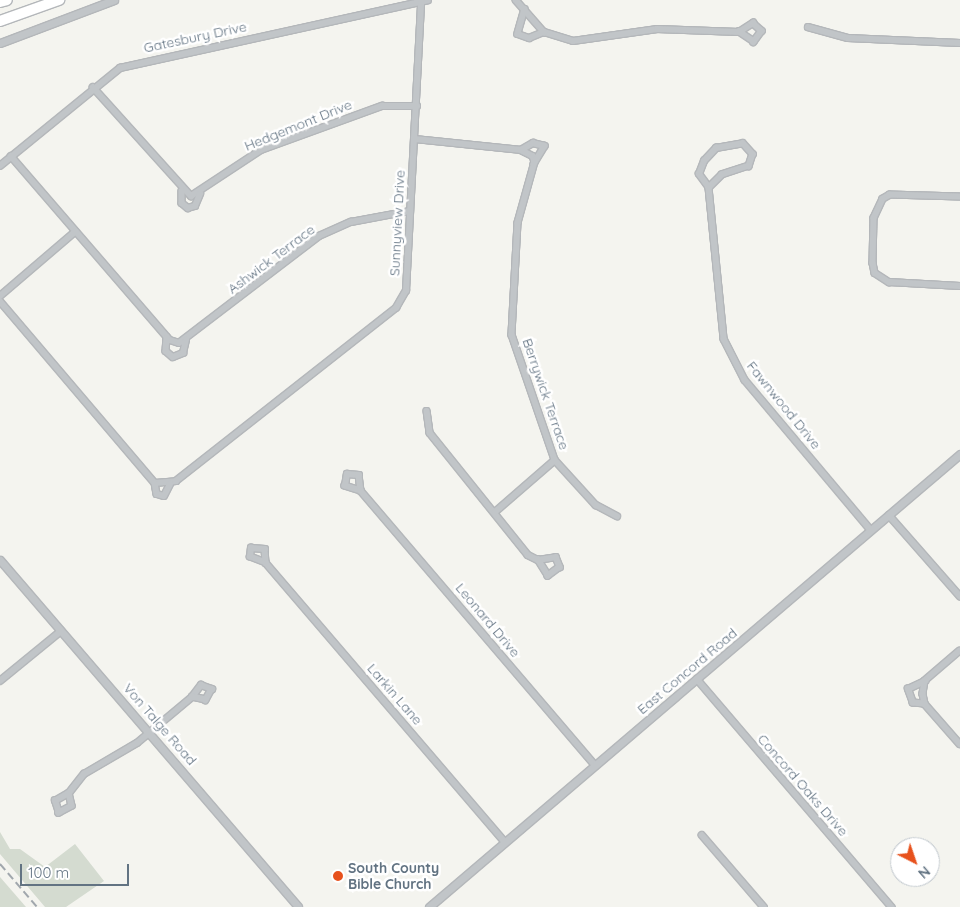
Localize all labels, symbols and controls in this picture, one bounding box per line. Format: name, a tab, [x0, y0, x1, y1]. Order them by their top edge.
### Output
street label: Gatesbury Drive	[142, 18, 248, 56]
street label: Hedgemont Drive	[242, 96, 354, 154]
street label: Sunnyview Drive	[386, 170, 408, 276]
street label: Ashwick Terrace	[224, 221, 318, 297]
street label: Berrywick Terrace	[519, 336, 573, 452]
street label: Fawnwood Drive	[743, 358, 825, 452]
street label: Leonard Drive	[452, 580, 524, 660]
street label: East Concord Road	[634, 624, 740, 718]
street label: Larkin Lane	[364, 660, 426, 728]
street label: Von Talge Road	[120, 680, 200, 768]
street label: Concord Oaks Drive	[754, 731, 852, 839]
north arrow	[890, 837, 940, 887]
scale bar	[22, 854, 131, 886]
place label: South County Bible Church	[348, 860, 439, 892]
text: N	[914, 862, 934, 883]
text: 100 m	[28, 863, 69, 882]
marker: South County Bible Church	[332, 870, 344, 882]

